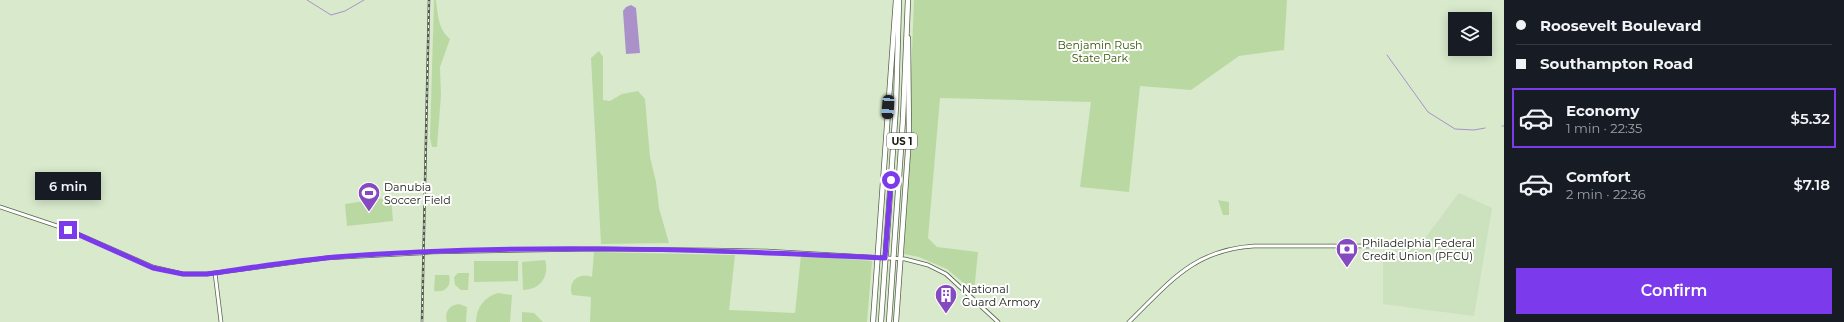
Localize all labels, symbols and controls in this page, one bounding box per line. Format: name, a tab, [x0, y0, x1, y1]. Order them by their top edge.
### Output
map controls	[1448, 12, 1492, 56]
button: layers	[1448, 12, 1492, 56]
text: Roosevelt Boulevard	[1540, 16, 1702, 35]
park label: Benjamin Rush State Park	[1058, 38, 1142, 65]
text: Southampton Road	[1540, 54, 1693, 73]
car	[881, 95, 895, 119]
icon: car	[1518, 100, 1554, 136]
text: Economy	[1566, 101, 1639, 120]
text: $5.32	[1791, 109, 1830, 128]
text: 1 min · 22:35	[1566, 120, 1642, 136]
road number: US 1	[887, 133, 917, 149]
icon: car	[1518, 166, 1554, 202]
text: Comfort	[1566, 167, 1631, 186]
route start	[882, 171, 900, 189]
callout: 6 min	[35, 172, 101, 200]
text: $7.18	[1793, 175, 1830, 194]
text: 6 min	[49, 178, 87, 194]
sports icon: Danubia Soccer Field	[356, 180, 382, 213]
place label: Danubia Soccer Field	[384, 180, 451, 207]
text: 2 min · 22:36	[1566, 186, 1646, 202]
route end	[59, 221, 77, 239]
bank icon: Philadelphia Federal Credit Union (PFCU)	[1334, 236, 1360, 269]
place label: Philadelphia Federal Credit Union (PFCU)	[1362, 236, 1475, 263]
button: Confirm	[1516, 268, 1832, 314]
building icon: National Guard Armory	[933, 282, 959, 315]
place label: National Guard Armory	[962, 282, 1040, 309]

